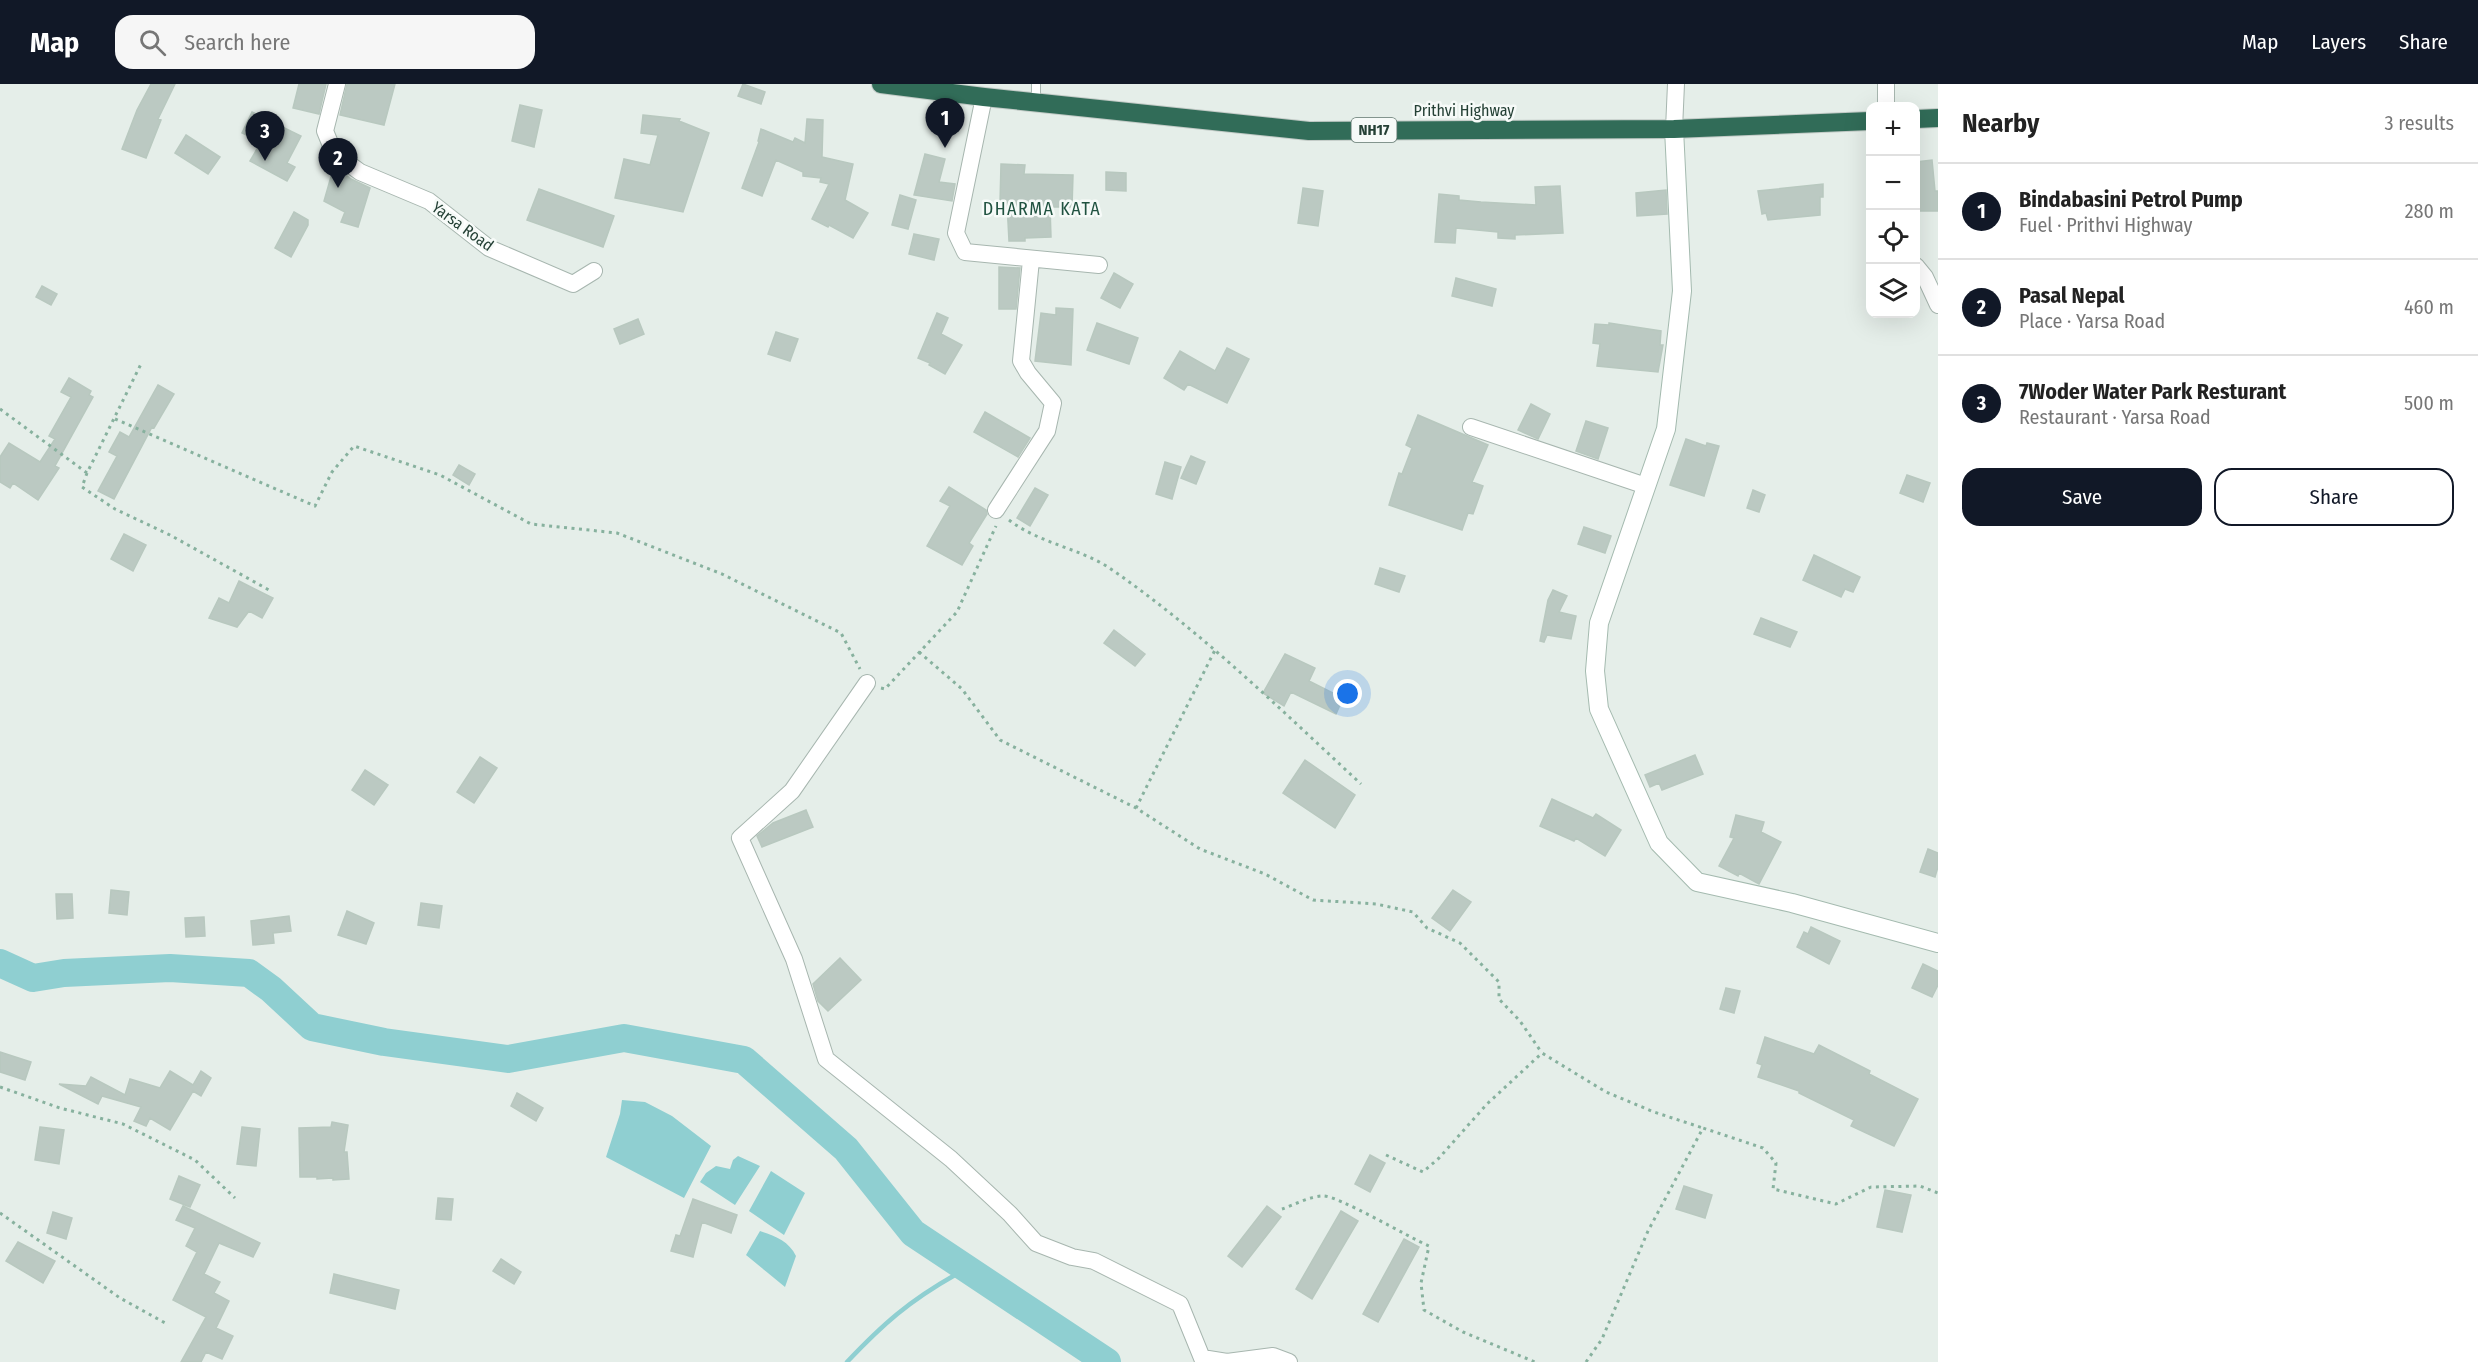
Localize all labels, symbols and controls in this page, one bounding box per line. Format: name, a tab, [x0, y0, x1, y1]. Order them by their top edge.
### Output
search box	[115, 15, 535, 69]
text: Map	[30, 26, 79, 59]
icon: search	[136, 26, 169, 59]
text: Search here	[184, 29, 290, 56]
text: Map	[2242, 29, 2278, 55]
text: Layers	[2311, 29, 2366, 55]
text: Share	[2399, 29, 2448, 55]
pin: 1	[926, 98, 964, 148]
street label: Prithvi Highway	[1414, 101, 1515, 120]
map controls	[1866, 102, 1920, 318]
button: +	[1866, 102, 1920, 156]
text: Nearby	[1962, 108, 2039, 139]
text: 3 results	[2385, 111, 2454, 135]
pin: 3	[246, 112, 284, 161]
road number: NH17	[1352, 118, 1396, 142]
pin: 2	[318, 138, 358, 188]
button: −	[1866, 156, 1920, 210]
text: Bindabasini Petrol Pump	[2019, 186, 2243, 213]
street label: Yarsa Road	[428, 198, 497, 255]
district label: DHARMA KATA	[983, 198, 1101, 220]
text: 1	[1977, 199, 1986, 223]
text: 280 m	[2405, 199, 2454, 223]
button: locate	[1866, 210, 1920, 264]
text: Fuel · Prithvi Highway	[2019, 213, 2192, 237]
button: layers	[1866, 264, 1920, 318]
text: Pasal Nepal	[2019, 282, 2124, 309]
text: 2	[1977, 295, 1986, 319]
text: 460 m	[2404, 295, 2454, 319]
text: Place · Yarsa Road	[2019, 309, 2165, 333]
text: 7Woder Water Park Resturant	[2019, 378, 2286, 405]
text: 3	[1977, 391, 1986, 415]
text: 500 m	[2404, 391, 2454, 415]
text: Restaurant · Yarsa Road	[2019, 405, 2211, 429]
button: Save	[1962, 468, 2202, 526]
button: Share	[2214, 468, 2454, 526]
your location	[1333, 679, 1362, 708]

